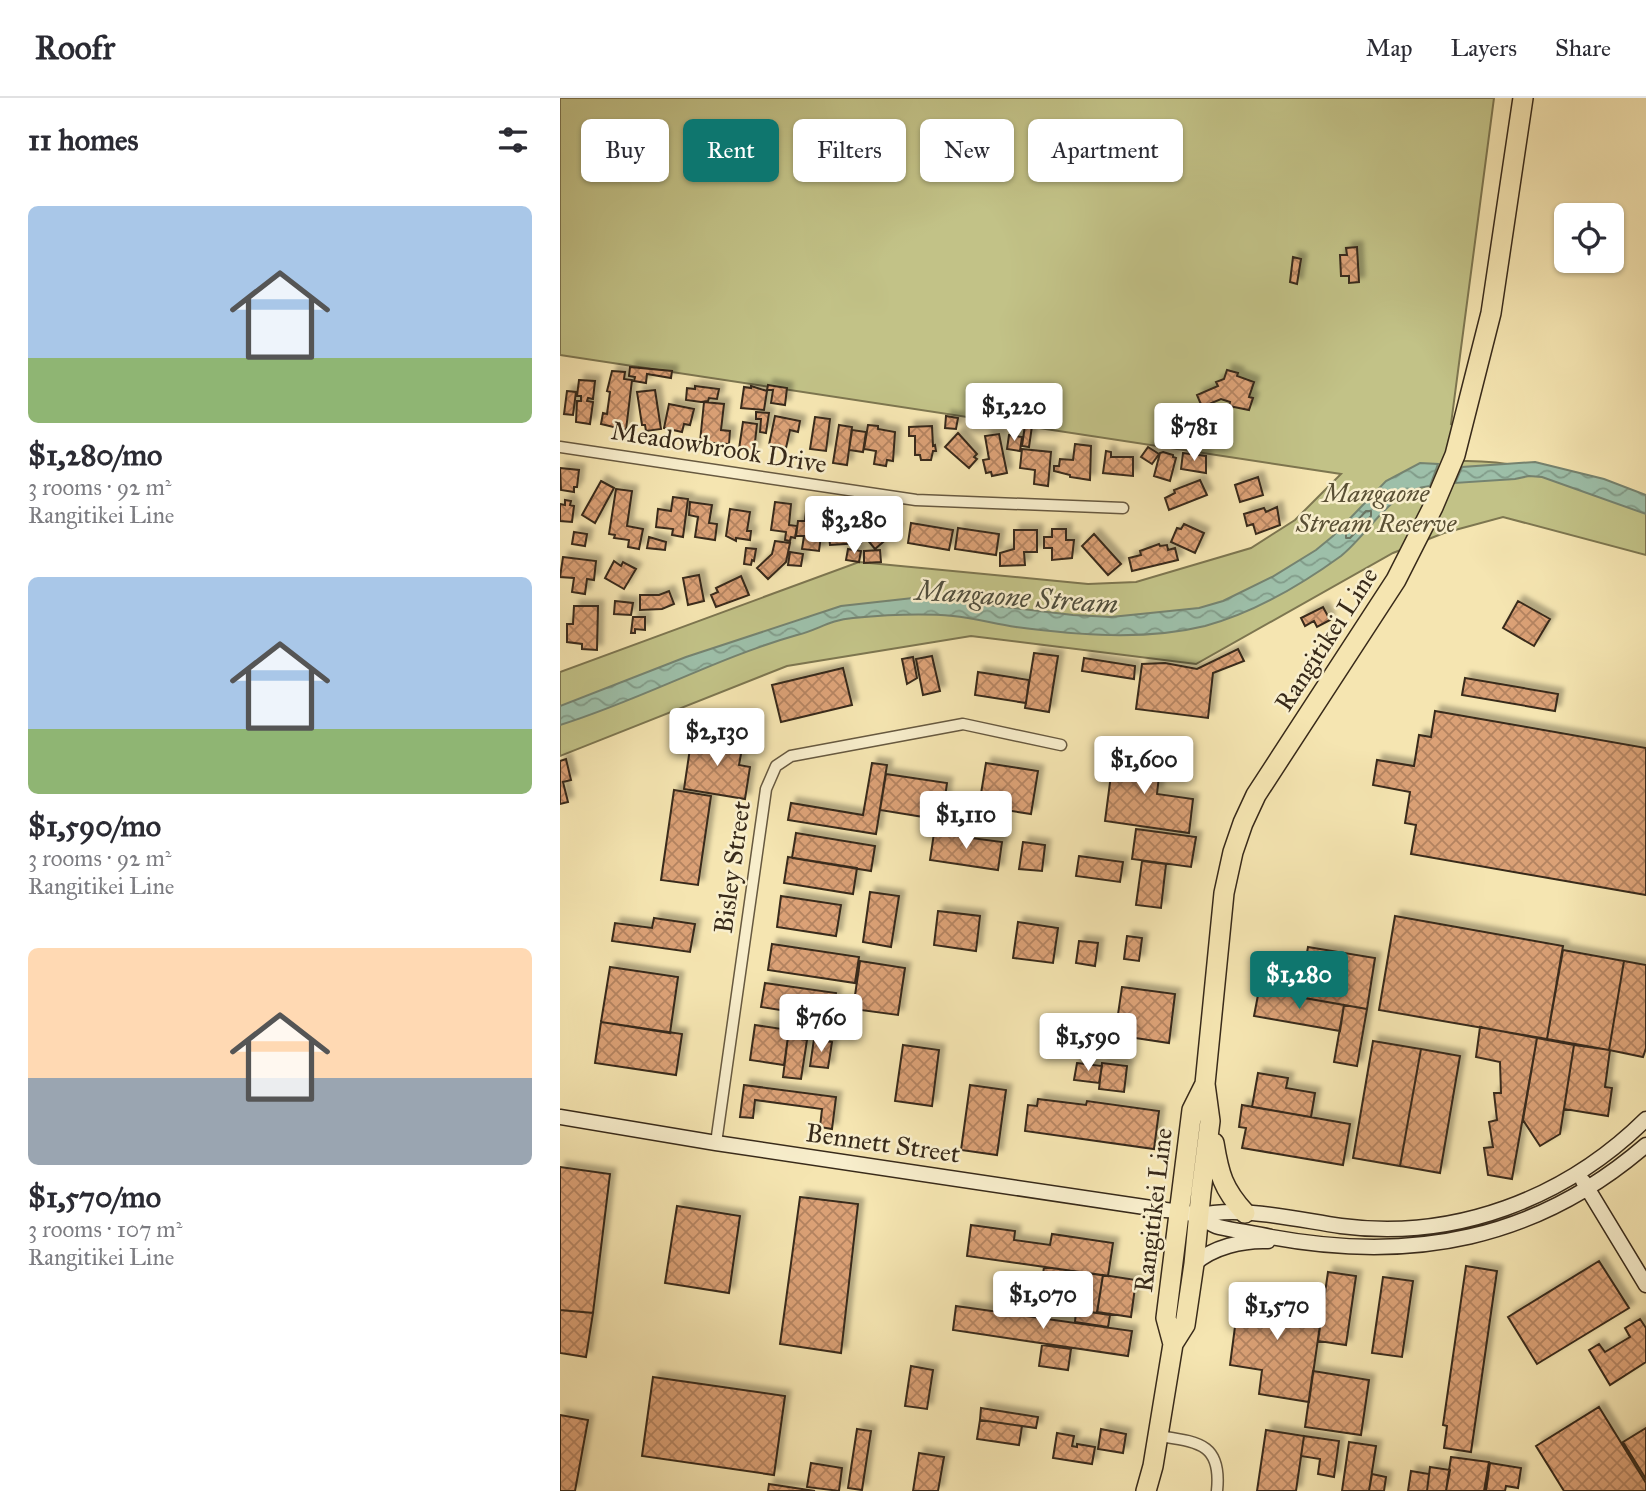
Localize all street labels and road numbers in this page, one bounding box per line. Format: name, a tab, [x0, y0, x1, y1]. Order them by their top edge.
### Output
street label: Meadowbrook Drive	[609, 414, 829, 480]
street label: Rangitikei Line	[1268, 561, 1385, 717]
street label: Bisley Street	[707, 799, 757, 935]
street label: Bennett Street	[804, 1116, 962, 1170]
street label: Rangitikei Line	[1127, 1126, 1179, 1294]

